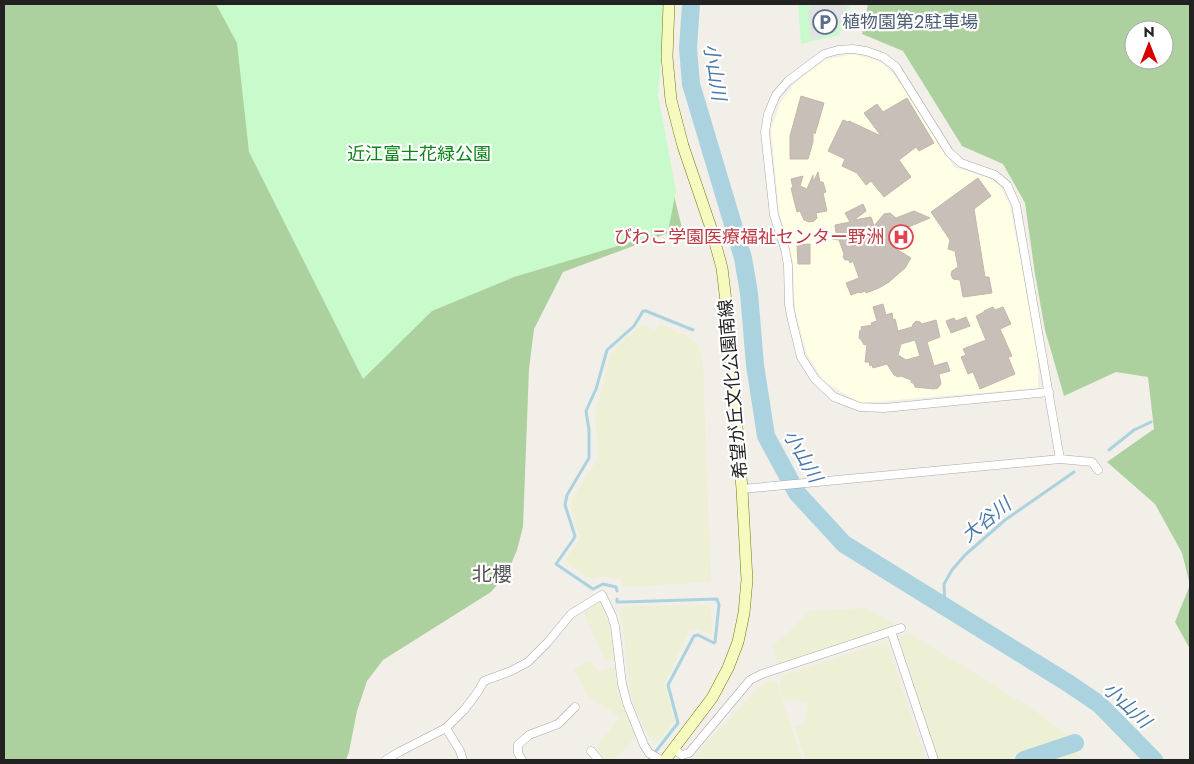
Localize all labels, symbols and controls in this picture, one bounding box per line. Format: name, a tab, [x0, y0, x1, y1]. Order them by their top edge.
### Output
parking icon: 植物園第2駐車場	[812, 9, 838, 35]
place label: 植物園第2駐車場	[842, 9, 978, 35]
north arrow	[1124, 20, 1174, 70]
text: N	[1143, 22, 1155, 42]
water label: 小山川	[697, 42, 733, 104]
park label: 近江富士花緑公園	[347, 141, 491, 167]
place label: びわこ学園医療福祉センター野洲	[614, 224, 884, 250]
hospital icon: びわこ学園医療福祉センター野洲	[888, 224, 914, 250]
street label: 希望が丘文化公園南線	[712, 298, 754, 480]
water label: 小山川	[777, 425, 830, 489]
water label: 大谷川	[955, 490, 1018, 548]
district label: 北櫻	[472, 560, 512, 589]
water label: 小山川	[1097, 676, 1159, 736]

